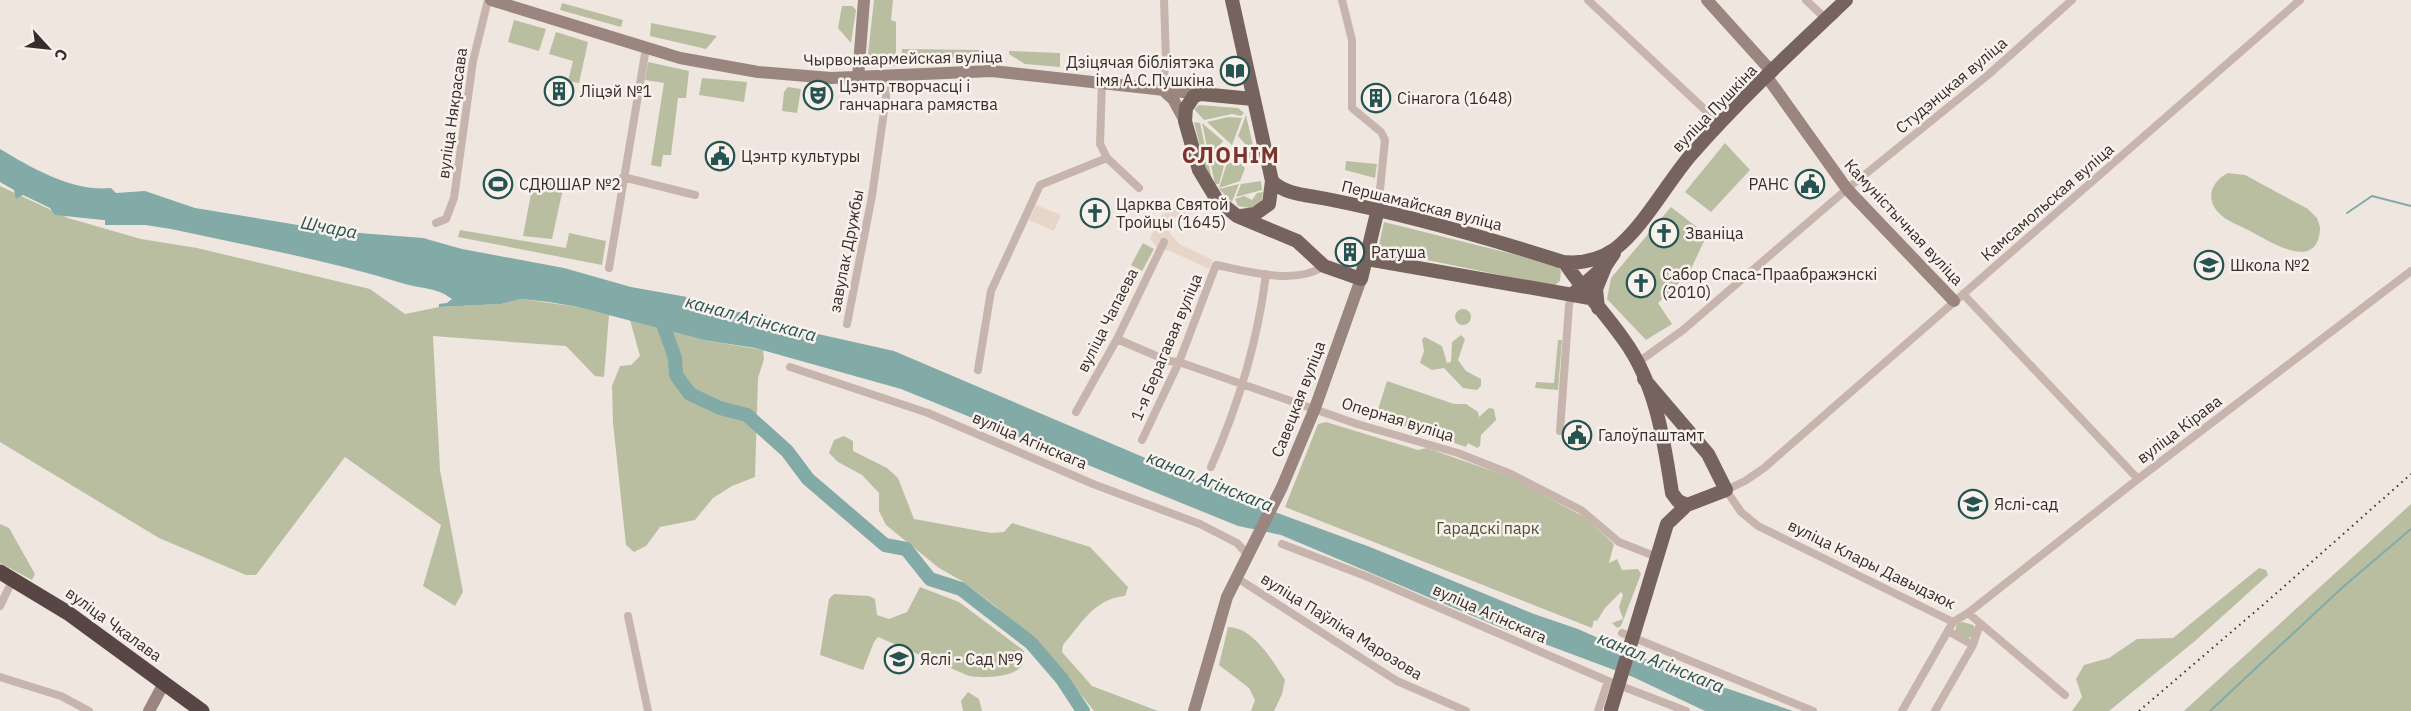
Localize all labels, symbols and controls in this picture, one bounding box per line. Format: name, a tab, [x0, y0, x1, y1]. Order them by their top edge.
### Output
north arrow	[18, 18, 78, 78]
street label: Студэнцкая вуліца	[1891, 32, 2011, 137]
text: С	[50, 46, 73, 64]
street label: вуліца Някрасава	[433, 46, 471, 180]
street label: Чырвонаармейская вуліца	[803, 46, 1003, 70]
place label: Дзіцячая бібліятэка імя А.С.Пушкіна	[1066, 52, 1214, 90]
library icon: Дзіцячая бібліятэка імя А.С.Пушкіна	[1219, 55, 1251, 87]
street label: вуліца Пушкіна	[1667, 60, 1761, 156]
building icon: Ліцэй №1	[543, 75, 575, 107]
place label: Цэнтр творчасці і ганчарнага рамяства	[839, 76, 998, 114]
theatre icon: Цэнтр творчасці і ганчарнага рамяства	[802, 79, 834, 111]
place label: Ліцэй №1	[580, 81, 652, 101]
building icon: Сінагога (1648)	[1360, 82, 1392, 114]
place label: Сінагога (1648)	[1397, 88, 1513, 108]
street label: Камсамольская вуліца	[1976, 139, 2118, 265]
public building icon: Цэнтр культуры	[704, 140, 736, 172]
district label: СЛОНІМ	[1182, 140, 1280, 169]
place label: Цэнтр культуры	[741, 146, 860, 166]
street label: Камуністычная вуліца	[1840, 155, 1968, 290]
sports icon: СДЮШАР №2	[482, 168, 514, 200]
public building icon: РАНС	[1794, 168, 1826, 200]
place label: СДЮШАР №2	[519, 174, 621, 194]
place label: РАНС	[1749, 174, 1789, 194]
street label: Першамайская вуліца	[1340, 175, 1505, 235]
street label: завулак Дружбы	[824, 188, 868, 314]
place label: Царква Святой Тройцы (1645)	[1116, 194, 1228, 232]
church icon: Царква Святой Тройцы (1645)	[1079, 197, 1111, 229]
water label: Шчара	[299, 210, 359, 244]
church icon: Званіца	[1648, 217, 1680, 249]
place label: Званіца	[1685, 223, 1744, 243]
building icon: Ратуша	[1334, 236, 1366, 268]
place label: Ратуша	[1371, 242, 1426, 262]
school or university icon: Школа №2	[2193, 249, 2225, 281]
place label: Школа №2	[2230, 255, 2310, 275]
street label: вуліца Чапаева	[1072, 264, 1142, 375]
place label: Сабор Спаса-Праабражэнскі (2010)	[1662, 264, 1877, 302]
church icon: Сабор Спаса-Праабражэнскі (2010)	[1625, 267, 1657, 299]
street label: 1-я Берагавая вуліца	[1126, 270, 1206, 424]
water label: канал Агінскага	[683, 289, 819, 347]
street label: Савецкая вуліца	[1267, 338, 1330, 460]
street label: вуліца Кірава	[2133, 390, 2226, 467]
street label: Оперная вуліца	[1339, 392, 1457, 446]
street label: вуліца Агінскага	[970, 407, 1091, 473]
public building icon: Галоўпаштамт	[1561, 419, 1593, 451]
place label: Галоўпаштамт	[1598, 425, 1705, 445]
water label: канал Агінскага	[1143, 445, 1277, 517]
school or university icon: Яслі-сад	[1957, 488, 1989, 520]
place label: Яслі-сад	[1994, 494, 2059, 514]
street label: вуліца Клары Давыдзюк	[1785, 515, 1959, 613]
park label: Гарадскі парк	[1436, 518, 1540, 538]
street label: вуліца Паўліка Марозова	[1257, 568, 1427, 684]
street label: вуліца Агінскага	[1430, 579, 1550, 647]
street label: вуліца Чкалава	[62, 582, 166, 666]
water label: канал Агінскага	[1594, 626, 1728, 698]
school or university icon: Яслі - Сад №9	[883, 643, 915, 675]
place label: Яслі - Сад №9	[920, 649, 1023, 669]

